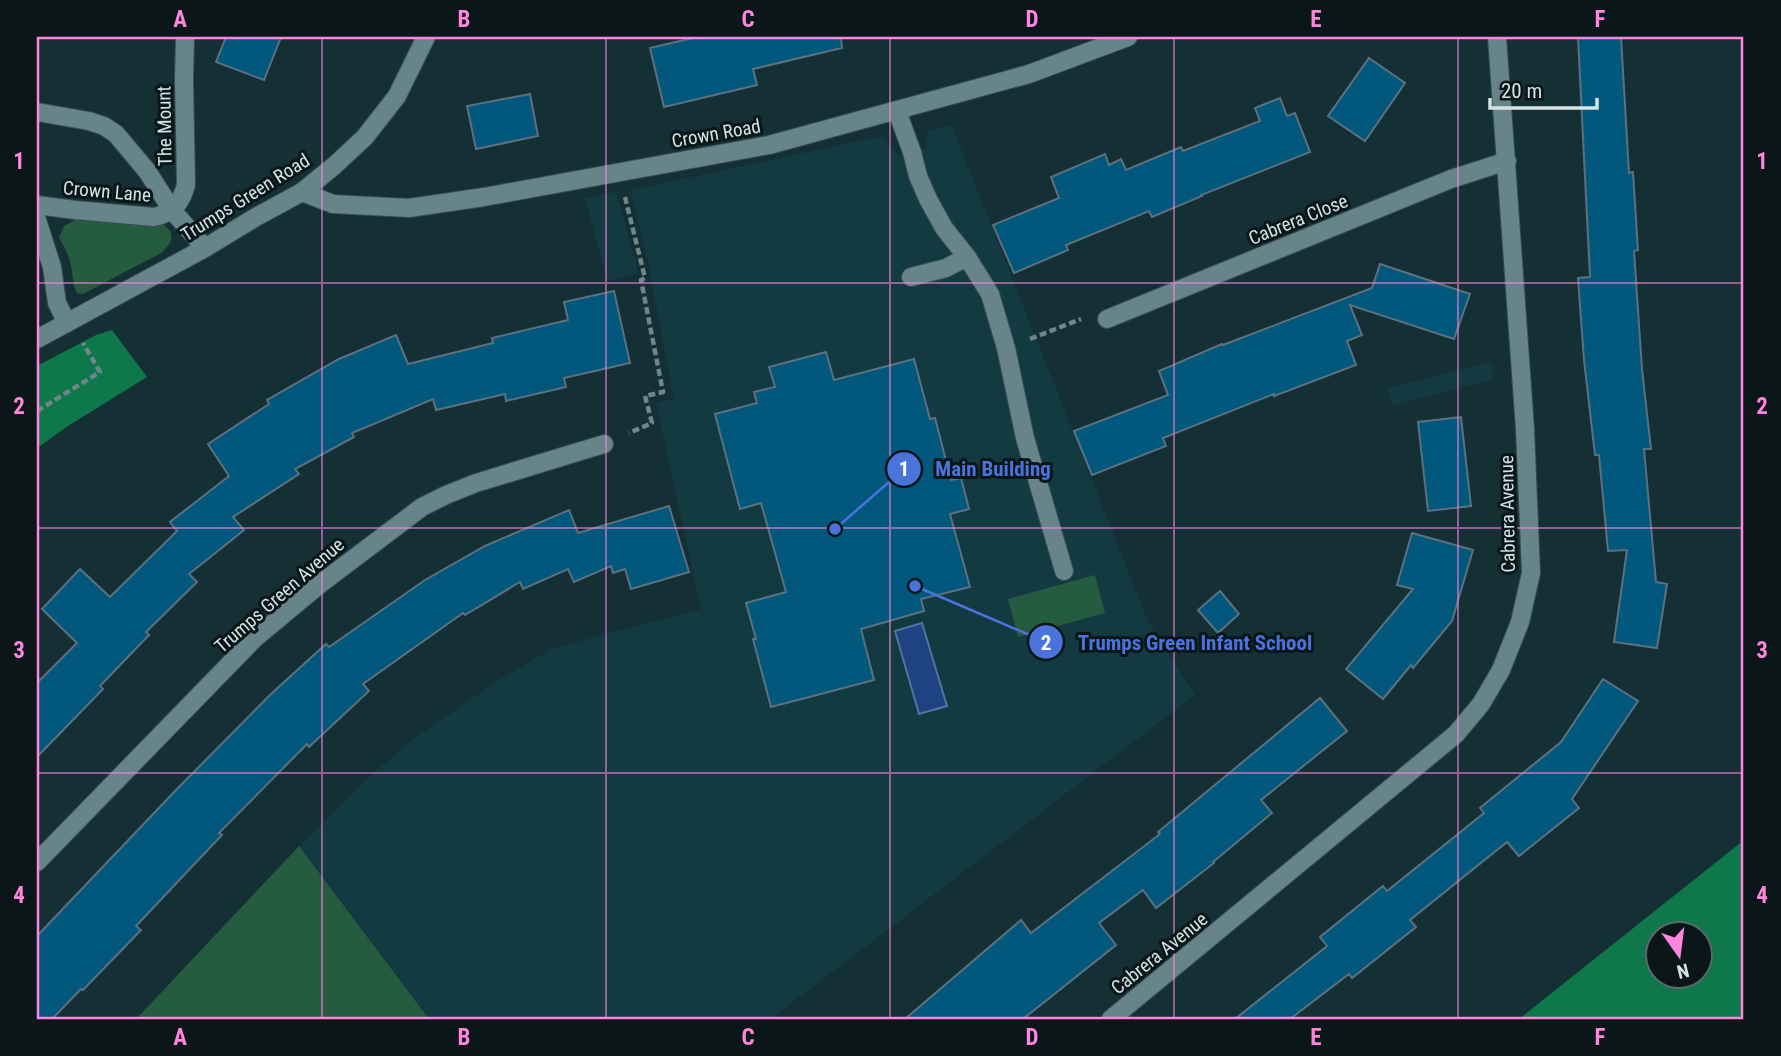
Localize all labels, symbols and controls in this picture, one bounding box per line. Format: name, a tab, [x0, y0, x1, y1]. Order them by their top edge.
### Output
text: A	[173, 6, 187, 33]
text: B	[458, 6, 470, 33]
text: C	[741, 6, 755, 33]
text: D	[1026, 6, 1039, 33]
text: E	[1310, 6, 1322, 33]
text: F	[1595, 6, 1606, 33]
scale bar	[1490, 66, 1597, 110]
text: 20 m	[1501, 79, 1542, 103]
street label: The Mount	[152, 86, 177, 166]
street label: Crown Road	[670, 114, 762, 153]
text: 1	[13, 148, 25, 175]
text: 1	[1756, 148, 1768, 175]
street label: Trumps Green Road	[177, 149, 314, 246]
street label: Crown Lane	[62, 176, 152, 207]
street label: Cabrera Close	[1245, 189, 1351, 250]
text: 2	[13, 393, 25, 420]
text: 2	[1756, 393, 1768, 420]
callout: Main Building	[886, 448, 1065, 490]
street label: Cabrera Avenue	[1495, 455, 1520, 573]
text: 1	[899, 457, 909, 481]
text: Main Building	[935, 457, 1051, 481]
street label: Trumps Green Avenue	[210, 533, 349, 658]
callout: Trumps Green Infant School	[1028, 621, 1326, 663]
text: 2	[1041, 631, 1051, 655]
text: Trumps Green Infant School	[1078, 631, 1312, 655]
text: 3	[13, 637, 25, 664]
text: 3	[1756, 637, 1768, 664]
text: 4	[13, 882, 25, 909]
text: 4	[1756, 882, 1768, 909]
street label: Cabrera Avenue	[1106, 907, 1212, 999]
north arrow	[1644, 920, 1714, 990]
text: N	[1675, 958, 1691, 984]
text: A	[173, 1024, 187, 1051]
text: B	[458, 1024, 470, 1051]
text: C	[741, 1024, 755, 1051]
text: D	[1026, 1024, 1039, 1051]
text: E	[1310, 1024, 1322, 1051]
text: F	[1595, 1024, 1606, 1051]

